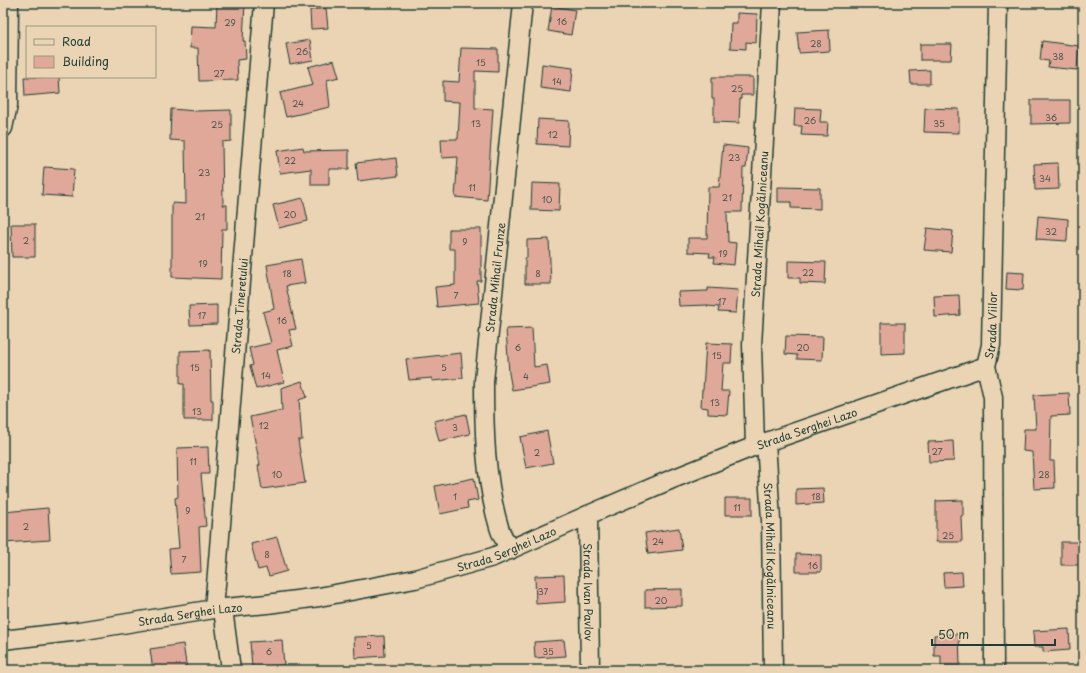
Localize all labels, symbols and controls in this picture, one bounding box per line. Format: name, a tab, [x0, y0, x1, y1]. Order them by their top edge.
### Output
house number: 16	[557, 14, 567, 28]
house number: 29	[224, 15, 236, 29]
legend	[26, 26, 156, 78]
text: Road	[62, 32, 91, 50]
house number: 28	[810, 36, 822, 50]
house number: 26	[296, 44, 308, 58]
house number: 38	[1052, 49, 1064, 63]
text: Building	[62, 52, 109, 70]
house number: 15	[476, 55, 486, 69]
house number: 27	[213, 66, 225, 80]
house number: 14	[552, 74, 562, 88]
house number: 25	[731, 81, 743, 95]
house number: 24	[292, 96, 304, 110]
house number: 36	[1045, 110, 1057, 124]
house number: 26	[804, 113, 816, 127]
house number: 13	[471, 116, 481, 130]
house number: 35	[933, 116, 945, 130]
house number: 25	[211, 117, 223, 131]
house number: 12	[548, 127, 558, 141]
house number: 23	[728, 150, 740, 164]
street label: Strada Mihail Kogălniceanu	[746, 150, 772, 298]
house number: 22	[284, 153, 296, 167]
house number: 23	[198, 165, 210, 179]
house number: 34	[1039, 171, 1051, 185]
house number: 11	[468, 180, 476, 194]
house number: 21	[722, 190, 732, 204]
house number: 10	[542, 192, 553, 206]
house number: 20	[284, 207, 297, 221]
house number: 21	[195, 209, 205, 223]
street label: Strada Mihail Frunze	[481, 222, 509, 333]
house number: 32	[1045, 224, 1057, 238]
house number: 2	[23, 233, 29, 247]
house number: 9	[462, 234, 468, 248]
house number: 19	[718, 246, 728, 260]
house number: 19	[198, 256, 208, 270]
street label: Strada Tineretului	[227, 257, 251, 355]
house number: 22	[802, 265, 814, 279]
house number: 18	[282, 266, 292, 280]
house number: 8	[535, 266, 541, 280]
house number: 7	[453, 288, 459, 302]
street label: Strada Viilor	[979, 291, 1001, 361]
house number: 17	[718, 294, 727, 308]
house number: 17	[198, 308, 207, 322]
house number: 16	[277, 313, 287, 327]
house number: 6	[515, 340, 521, 354]
house number: 20	[797, 340, 810, 354]
house number: 15	[712, 348, 722, 362]
house number: 15	[190, 360, 200, 374]
house number: 5	[441, 360, 447, 374]
house number: 14	[261, 368, 271, 382]
house number: 4	[523, 369, 529, 383]
house number: 13	[710, 395, 720, 409]
street label: Strada Serghei Lazo	[754, 403, 859, 453]
house number: 13	[192, 404, 202, 418]
house number: 12	[259, 418, 269, 432]
house number: 3	[452, 420, 458, 434]
house number: 27	[931, 444, 943, 458]
house number: 2	[534, 445, 540, 459]
house number: 11	[189, 454, 197, 468]
house number: 10	[272, 467, 283, 481]
house number: 28	[1038, 467, 1050, 481]
street label: Strada Mihail Kogălniceanu	[760, 482, 781, 629]
house number: 1	[453, 489, 457, 503]
house number: 18	[811, 489, 821, 503]
house number: 11	[733, 500, 741, 514]
house number: 9	[185, 503, 191, 517]
house number: 2	[23, 519, 29, 533]
street label: Strada Serghei Lazo	[455, 522, 559, 575]
house number: 25	[942, 528, 954, 542]
house number: 24	[652, 534, 664, 548]
street label: Strada Ivan Pavlov	[580, 543, 598, 642]
house number: 8	[264, 547, 270, 561]
house number: 7	[181, 552, 187, 566]
house number: 16	[808, 558, 818, 572]
house number: 37	[538, 584, 548, 598]
house number: 20	[655, 593, 668, 607]
street label: Strada Serghei Lazo	[137, 598, 243, 630]
scale bar	[932, 621, 1055, 647]
text: 50 m	[938, 625, 969, 643]
house number: 5	[366, 638, 372, 652]
house number: 6	[266, 644, 272, 658]
house number: 35	[542, 644, 554, 658]

